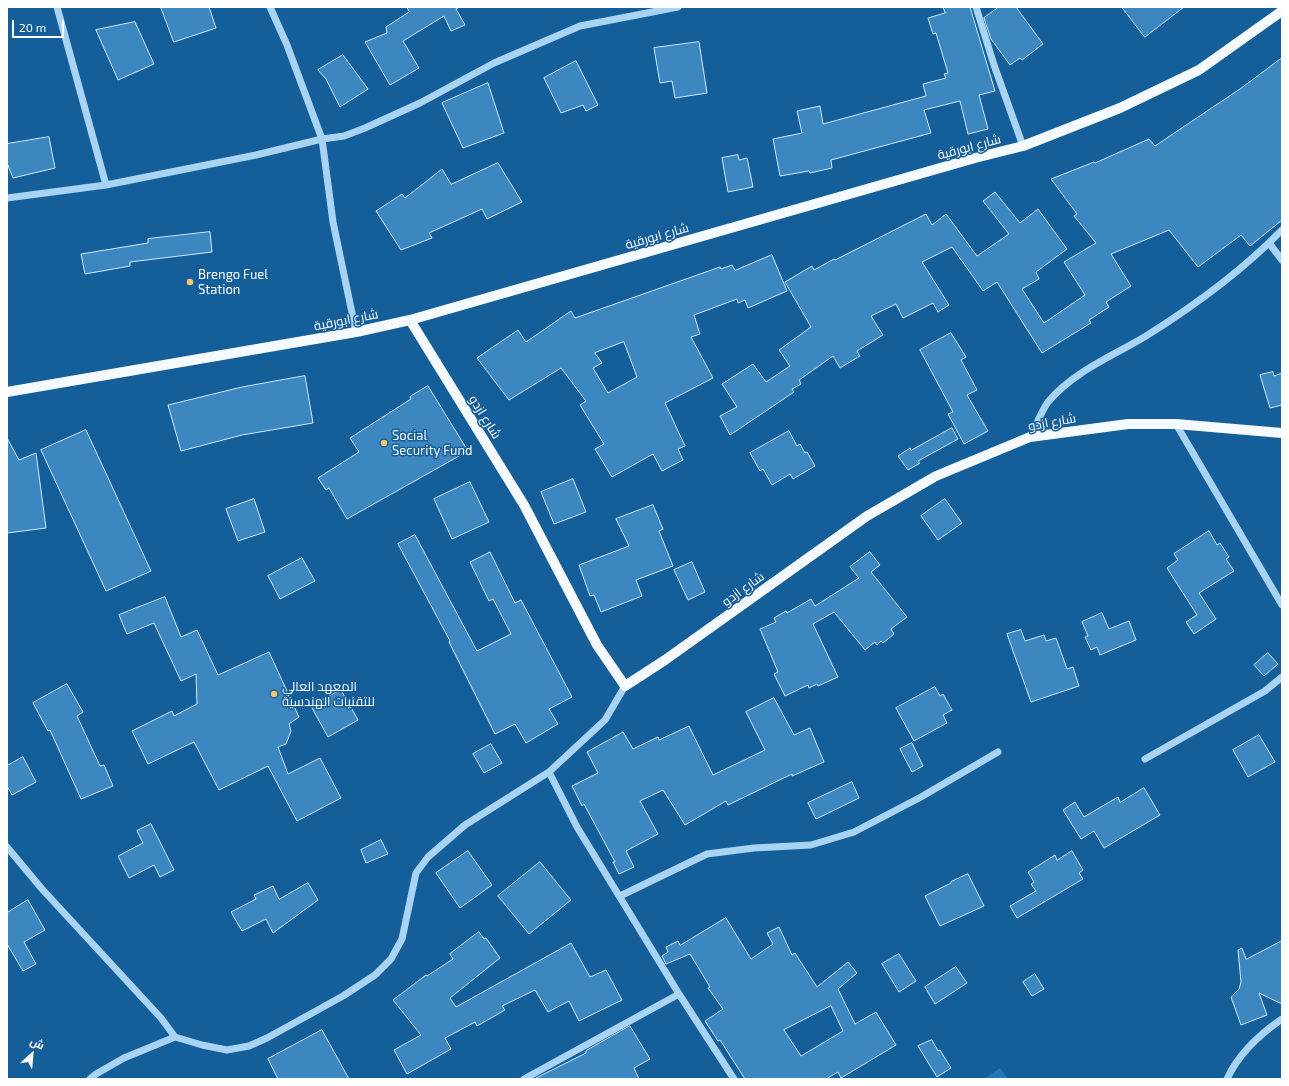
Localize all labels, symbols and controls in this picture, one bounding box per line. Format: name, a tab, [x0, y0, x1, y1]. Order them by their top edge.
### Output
scale bar	[14, 12, 66, 38]
text: 20 m	[19, 20, 46, 34]
street label: شارع ابورقية	[935, 131, 1003, 163]
street label: شارع ابورقية	[624, 220, 690, 252]
place label: Brengo Fuel Station	[198, 267, 268, 298]
marker: Brengo Fuel Station	[185, 277, 195, 287]
street label: شارع ابورقية	[313, 306, 379, 334]
street label: شارع ازدو	[466, 392, 504, 442]
street label: شارع ازدو	[1027, 410, 1077, 434]
place label: Social Security Fund	[392, 428, 472, 459]
marker: Social Security Fund	[379, 438, 389, 448]
street label: شارع ازدو	[719, 568, 767, 610]
place label: المعهد العالي للتقنيات الهندسية	[282, 679, 375, 710]
marker: المعهد العالي للتقنيات الهندسية	[269, 689, 279, 699]
north arrow	[12, 1034, 52, 1074]
text: ش	[28, 1034, 47, 1052]

